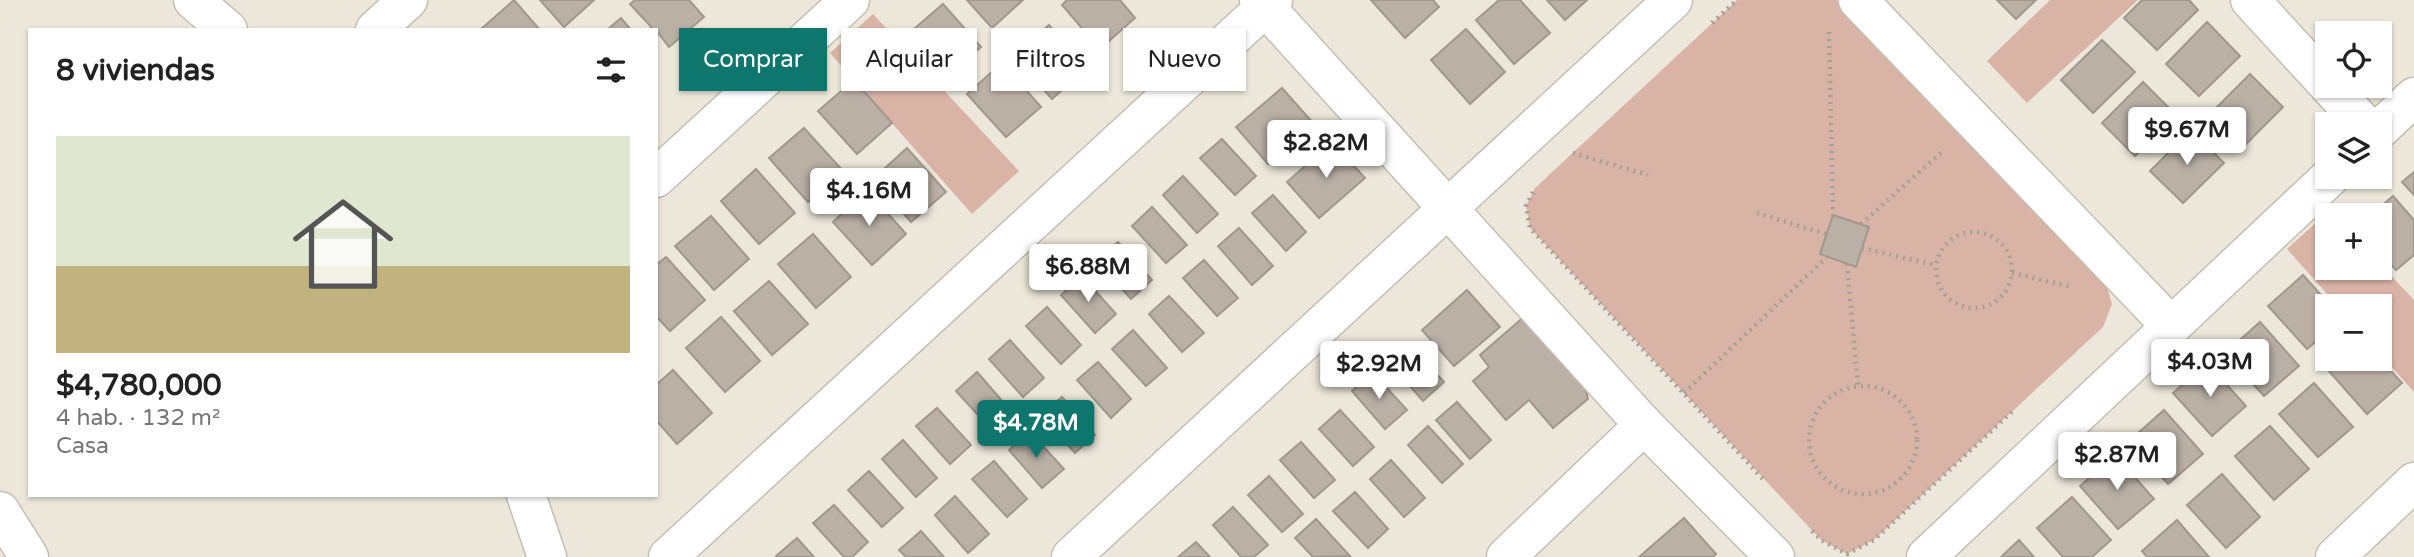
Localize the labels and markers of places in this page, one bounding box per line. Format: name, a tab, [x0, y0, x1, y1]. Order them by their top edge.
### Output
pin: $9.67M	[2130, 108, 2244, 167]
pin: $2.82M	[1269, 120, 1383, 180]
pin: $4.16M	[812, 168, 926, 228]
pin: $6.88M	[1031, 244, 1145, 304]
pin: $4.03M	[2153, 340, 2267, 399]
pin: $2.92M	[1322, 342, 1436, 401]
pin: $4.78M	[979, 400, 1093, 460]
pin: $2.87M	[2060, 433, 2174, 492]

